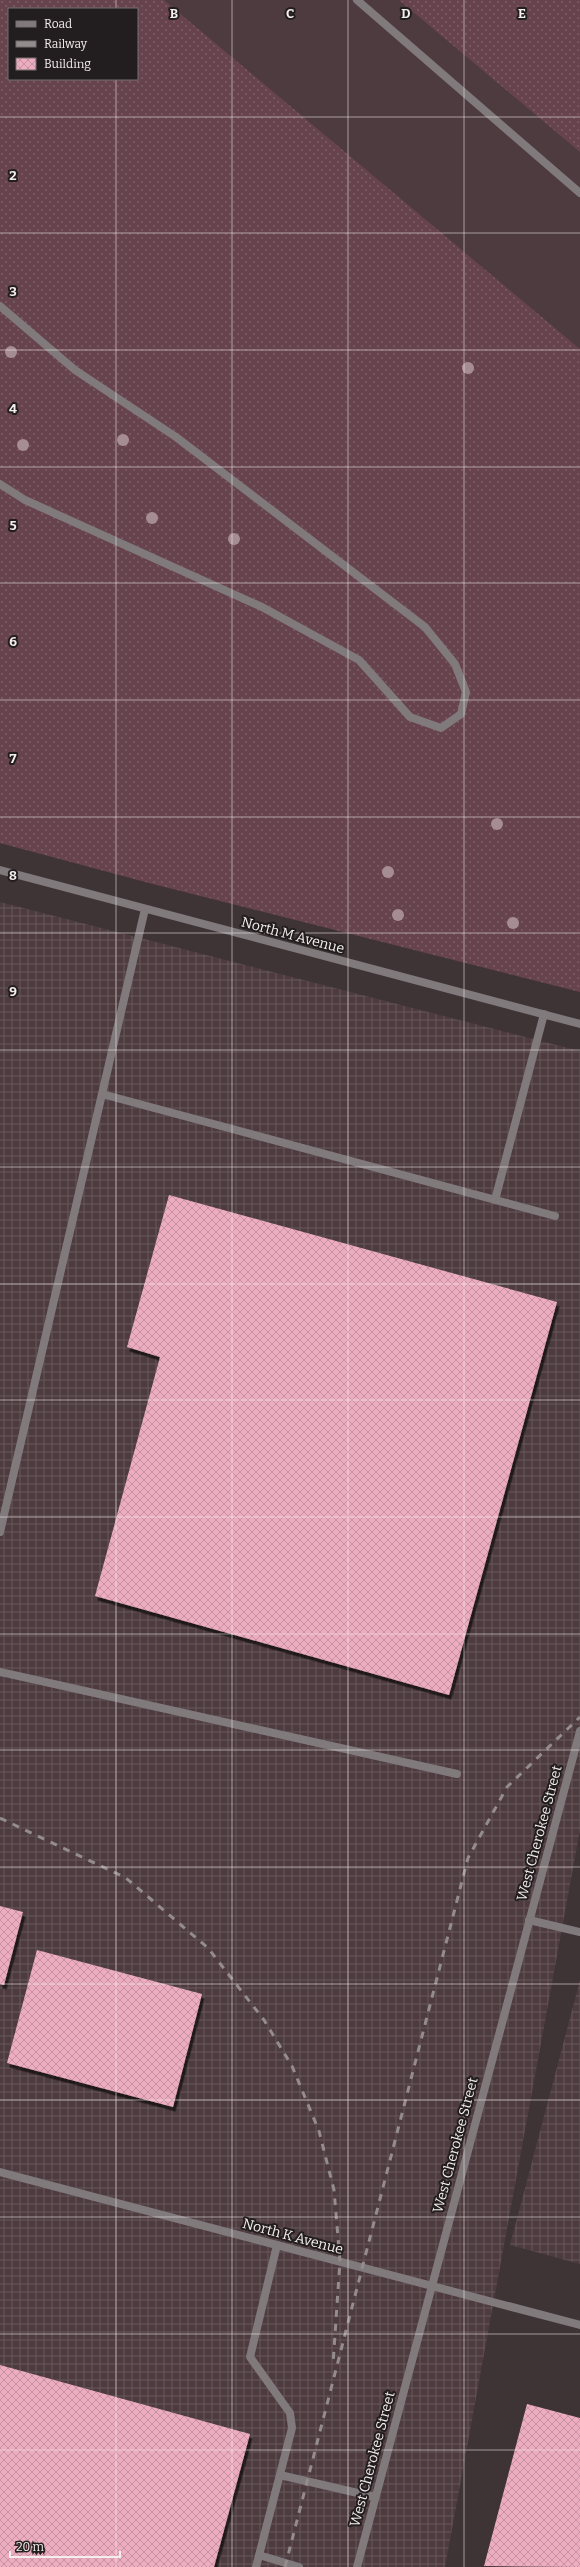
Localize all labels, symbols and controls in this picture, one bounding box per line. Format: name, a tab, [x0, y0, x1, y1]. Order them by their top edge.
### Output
text: B	[170, 6, 178, 21]
text: C	[286, 6, 294, 21]
text: D	[401, 6, 411, 21]
text: E	[518, 6, 526, 21]
legend	[8, 8, 138, 80]
text: Road	[44, 17, 72, 31]
text: Railway	[44, 37, 88, 51]
text: Building	[44, 57, 91, 71]
text: 2	[9, 168, 17, 183]
text: 3	[9, 284, 17, 299]
text: 4	[9, 401, 17, 416]
text: 5	[9, 518, 17, 533]
text: 6	[9, 634, 17, 649]
text: 7	[10, 751, 17, 766]
text: 8	[9, 868, 17, 883]
street label: North M Avenue	[239, 914, 346, 957]
text: 9	[9, 984, 17, 999]
street label: West Cherokee Street	[513, 1764, 566, 1903]
street label: West Cherokee Street	[429, 2076, 482, 2215]
street label: North K Avenue	[241, 2215, 345, 2258]
street label: West Cherokee Street	[346, 2390, 399, 2529]
scale bar	[10, 2533, 120, 2559]
text: 20 m	[16, 2540, 45, 2554]

